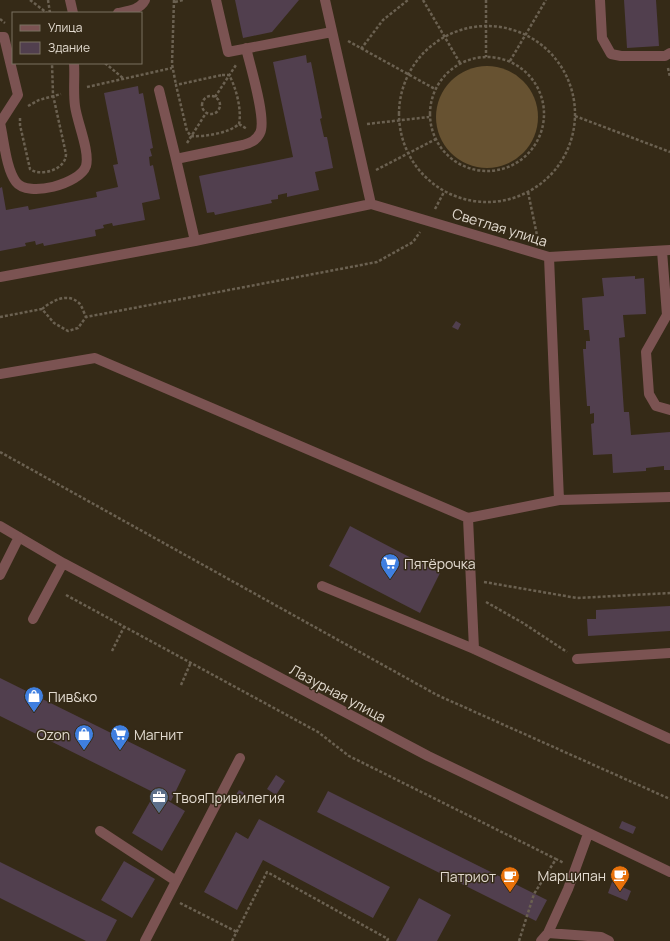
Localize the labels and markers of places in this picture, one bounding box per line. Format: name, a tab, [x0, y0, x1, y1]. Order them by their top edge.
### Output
supermarket icon: Пятёрочка	[379, 552, 401, 580]
place label: Пятёрочка	[404, 554, 476, 573]
shop icon: Пив&ко	[23, 685, 45, 713]
place label: Пив&ко	[48, 687, 97, 706]
shop icon: Ozon	[73, 723, 95, 751]
supermarket icon: Магнит	[109, 723, 131, 751]
place label: Ozon	[36, 725, 70, 744]
place label: Магнит	[134, 725, 183, 744]
office icon: ТвояПривилегия	[148, 786, 170, 814]
place label: ТвояПривилегия	[173, 788, 285, 807]
cafe icon: Марципан	[609, 864, 631, 892]
cafe icon: Патриот	[499, 865, 521, 893]
place label: Марципан	[538, 866, 606, 885]
place label: Патриот	[440, 867, 496, 886]

